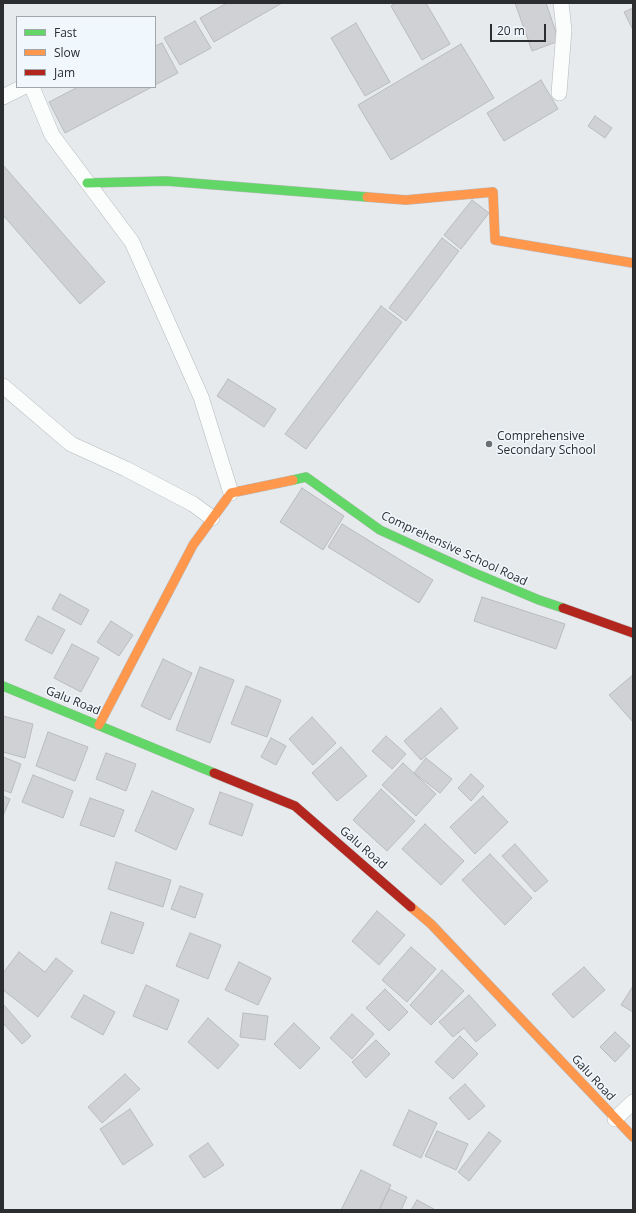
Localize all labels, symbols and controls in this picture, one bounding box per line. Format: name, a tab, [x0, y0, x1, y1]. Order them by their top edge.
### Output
legend	[16, 16, 156, 88]
scale bar	[492, 16, 548, 42]
text: 20 m	[497, 22, 525, 39]
text: Fast	[54, 24, 77, 41]
text: Slow	[54, 44, 80, 61]
text: Jam	[54, 64, 75, 81]
place label: Comprehensive Secondary School	[497, 430, 596, 458]
marker: Comprehensive Secondary School	[484, 439, 494, 449]
street label: Comprehensive School Road	[379, 509, 529, 589]
street label: Galu Road	[44, 684, 102, 718]
street label: Galu Road	[337, 824, 389, 872]
street label: Galu Road	[568, 1052, 618, 1104]

